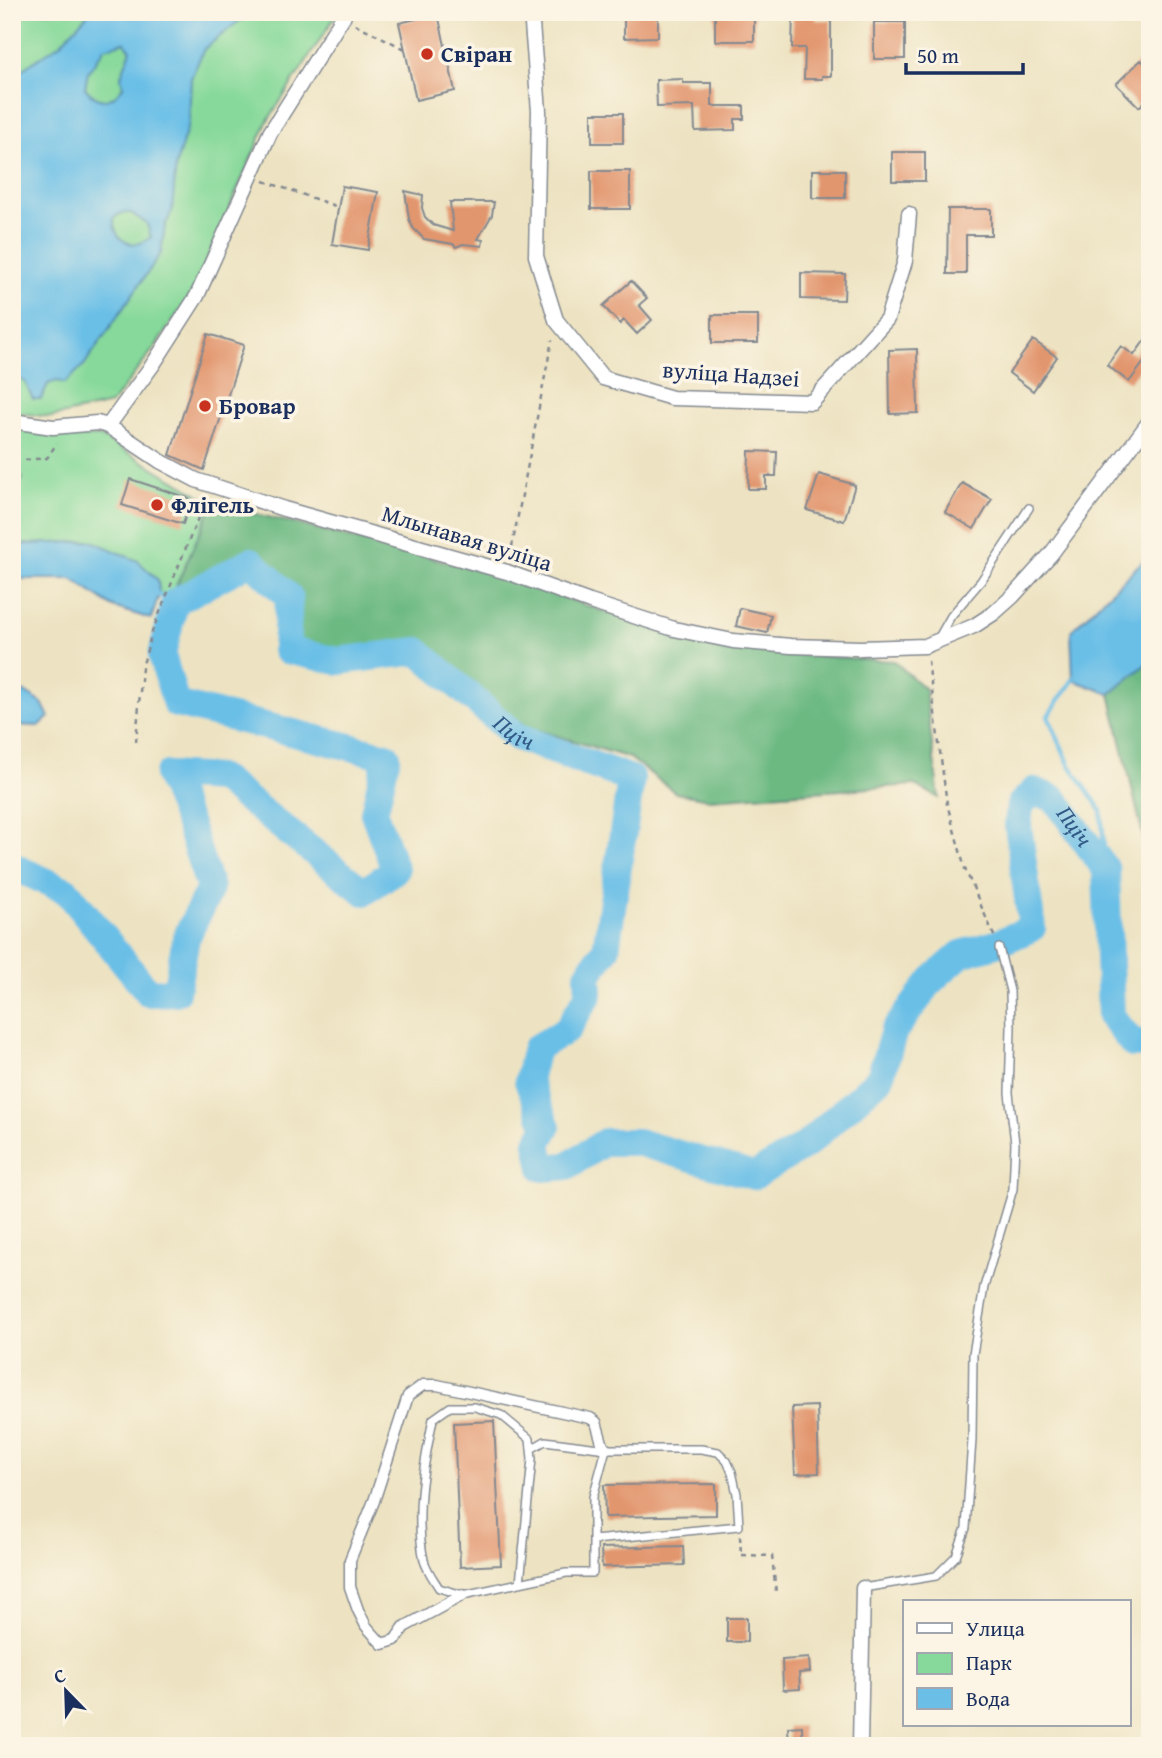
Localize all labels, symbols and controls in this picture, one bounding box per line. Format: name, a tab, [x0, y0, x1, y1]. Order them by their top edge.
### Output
scale bar	[906, 32, 1024, 76]
place label: Свіран	[441, 37, 512, 70]
text: 50 m	[917, 40, 959, 71]
marker: Свіран	[419, 46, 435, 62]
street label: вуліца Надзеі	[661, 352, 801, 395]
place label: Бровар	[219, 389, 295, 422]
marker: Бровар	[197, 398, 213, 414]
place label: Флігель	[171, 488, 254, 521]
street label: Млынавая вуліца	[378, 496, 556, 579]
marker: Флігель	[149, 497, 165, 513]
water label: Пціч	[486, 706, 540, 759]
water label: Пціч	[1048, 798, 1102, 854]
legend	[903, 1600, 1130, 1726]
text: Улица	[966, 1613, 1025, 1644]
text: Парк	[966, 1647, 1012, 1678]
north arrow	[32, 1656, 102, 1726]
text: С	[49, 1660, 70, 1690]
text: Вода	[966, 1683, 1010, 1714]

